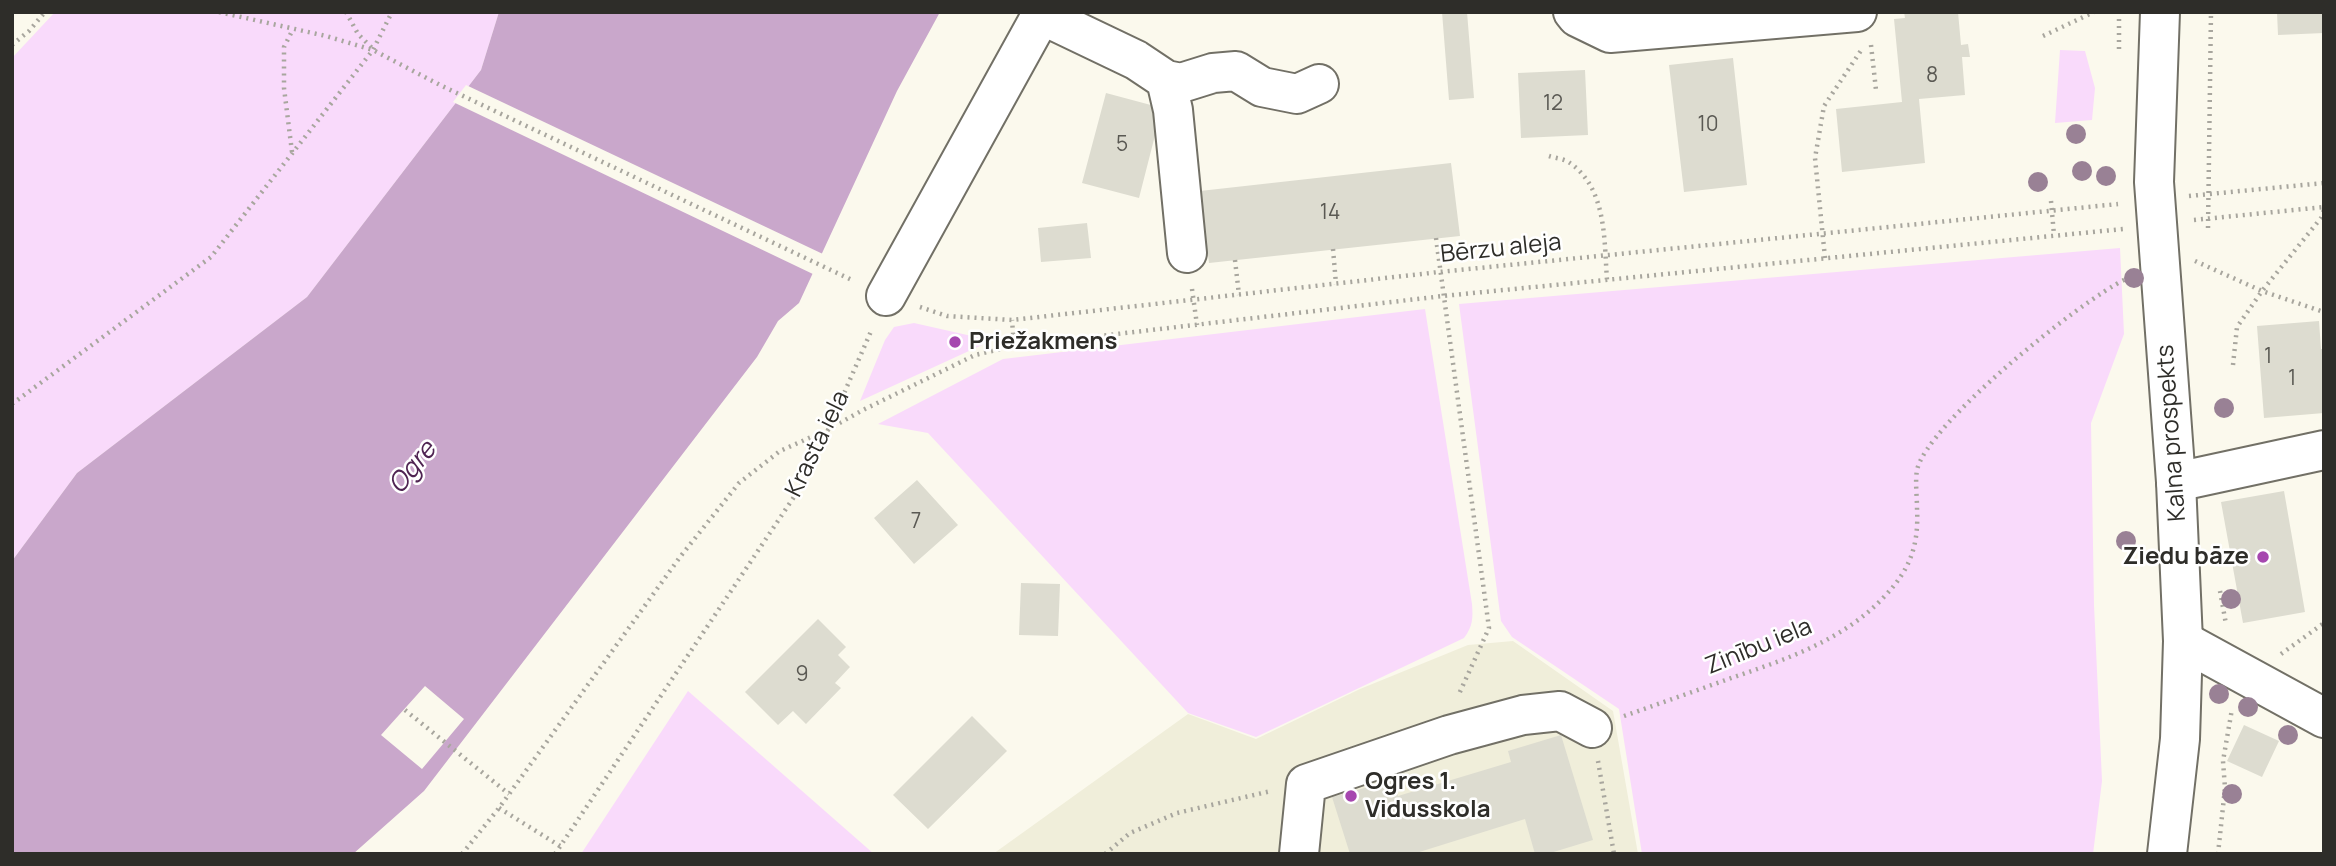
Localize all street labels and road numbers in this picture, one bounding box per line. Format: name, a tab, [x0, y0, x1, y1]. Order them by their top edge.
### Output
street label: Bērzu aleja	[1439, 228, 1563, 270]
street label: Kalna prospekts	[2151, 344, 2193, 522]
street label: Krasta iela	[780, 386, 856, 502]
street label: Zinību iela	[1702, 613, 1816, 681]

